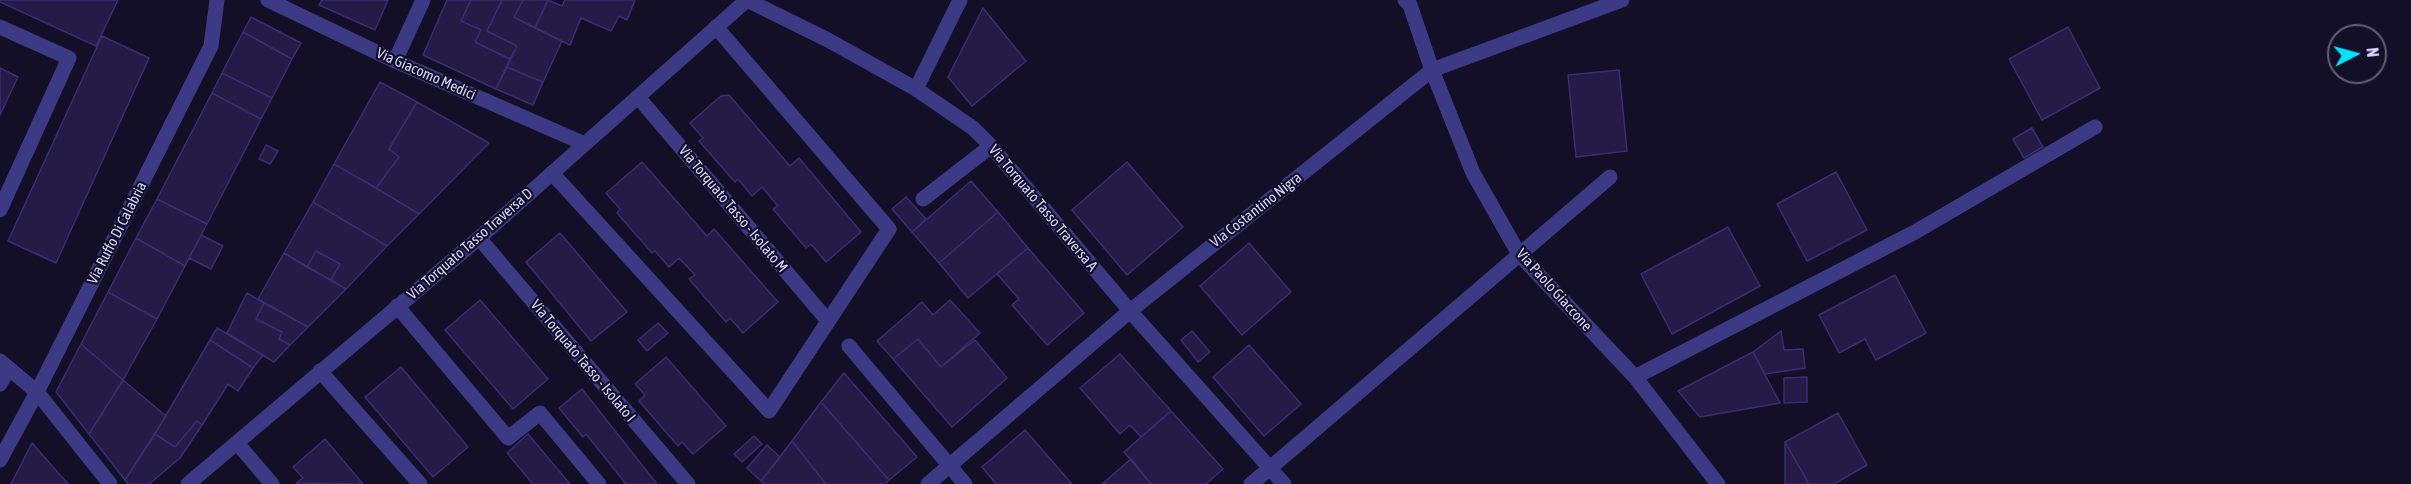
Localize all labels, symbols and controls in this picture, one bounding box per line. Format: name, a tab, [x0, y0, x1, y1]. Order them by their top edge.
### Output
north arrow	[2327, 24, 2387, 84]
street label: Via Giacomo Medici	[373, 44, 479, 104]
text: N	[2363, 47, 2382, 58]
street label: Via Torquato Tasso Traversa A	[985, 141, 1101, 275]
street label: Via Torquato Tasso - Isolato M	[675, 142, 791, 276]
street label: Via Costantino Nigra	[1207, 169, 1305, 251]
street label: Via Ruffo Di Calabria	[83, 179, 151, 287]
street label: Via Torquato Tasso Traversa D	[404, 185, 536, 303]
street label: Via Paolo Giaccone	[1512, 245, 1596, 335]
street label: Via Torquato Tasso - Isolato I	[527, 296, 639, 426]

